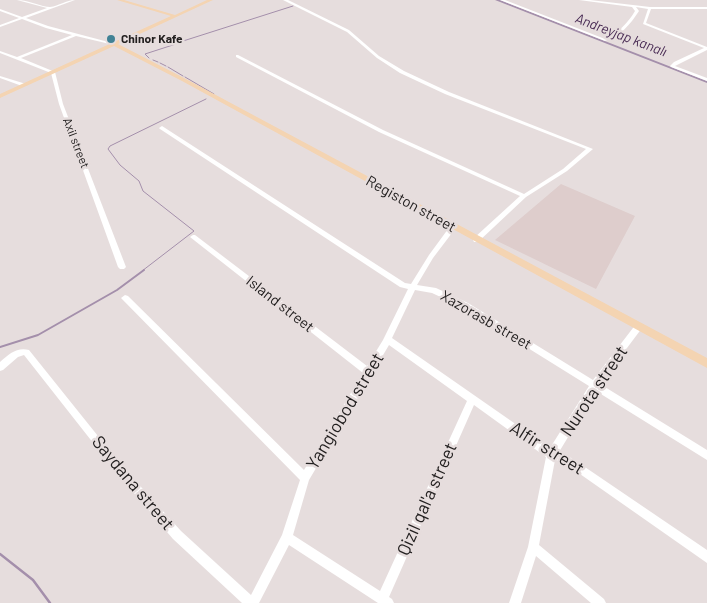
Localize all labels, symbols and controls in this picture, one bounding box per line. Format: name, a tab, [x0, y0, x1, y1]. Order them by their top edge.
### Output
water label: Andreyjap kanalı	[573, 10, 669, 60]
place label: Chinor Kafe	[121, 32, 183, 46]
marker: Chinor Kafe	[105, 33, 117, 45]
street label: Axil street	[60, 116, 92, 170]
street label: Registon street	[363, 172, 459, 236]
street label: Island street	[243, 272, 317, 336]
street label: Xazorasb street	[437, 287, 535, 353]
street label: Nurota street	[556, 342, 632, 440]
street label: Yangiobod street	[302, 349, 388, 473]
street label: Alfir street	[506, 417, 588, 479]
street label: Saydana street	[87, 431, 179, 535]
street label: Qizil qal'a street	[393, 439, 461, 559]

